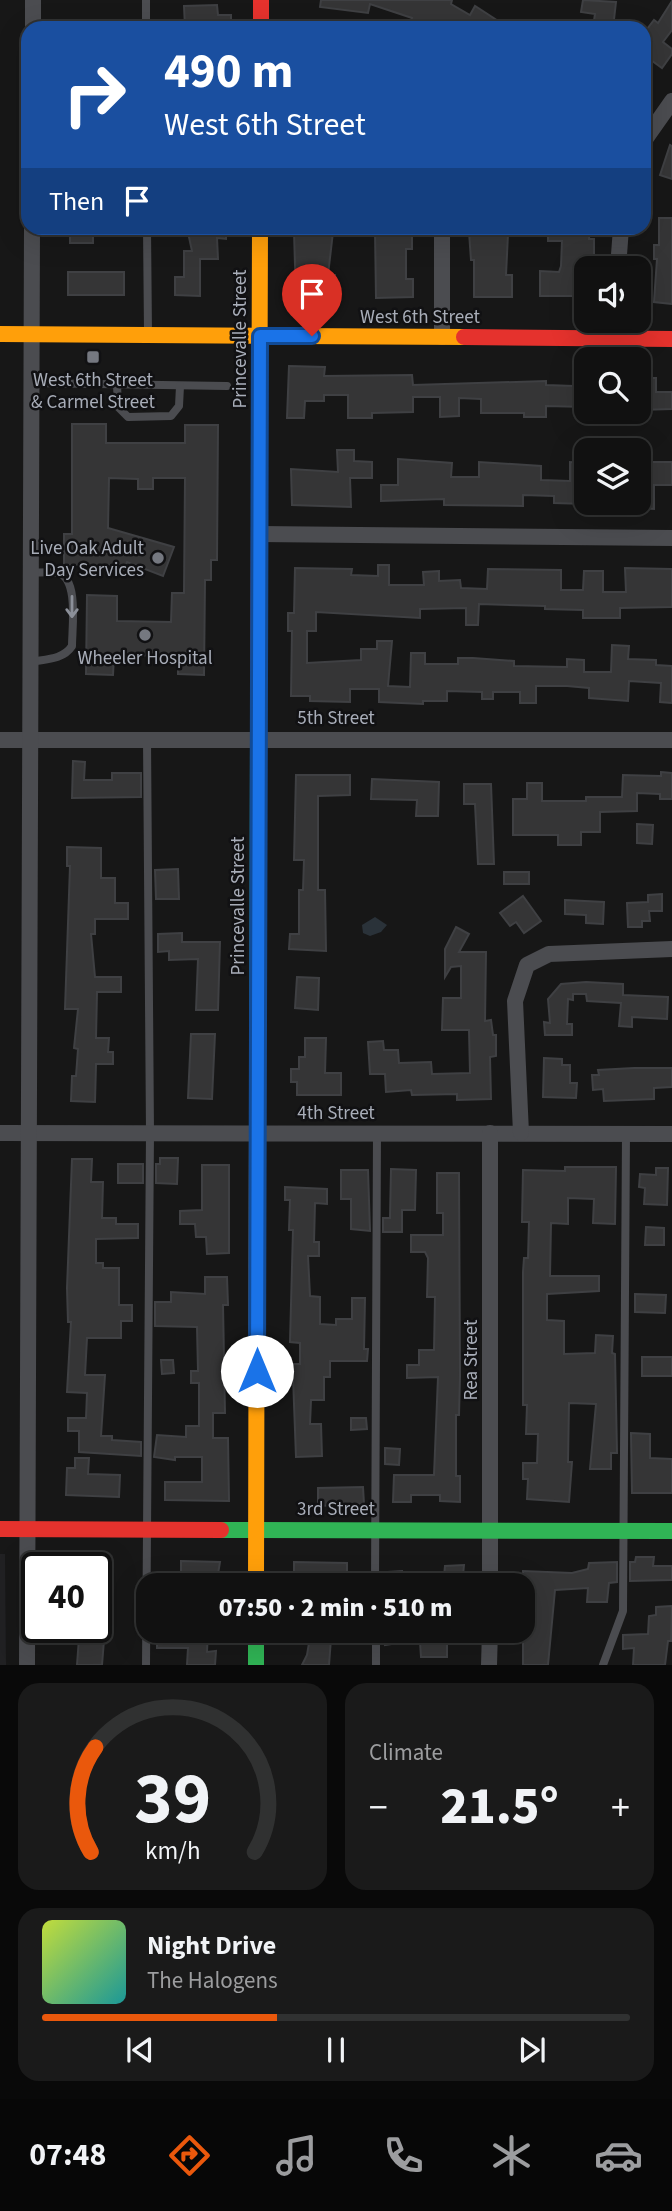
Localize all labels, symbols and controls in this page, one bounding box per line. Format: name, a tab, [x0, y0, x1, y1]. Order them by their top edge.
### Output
text: 490 m	[164, 37, 293, 107]
icon: right	[49, 49, 140, 140]
text: West 6th Street	[164, 102, 366, 148]
icon: arrive	[118, 182, 156, 220]
text: Then	[49, 183, 104, 220]
map controls	[574, 256, 651, 515]
button: sound	[574, 256, 651, 333]
pin	[282, 264, 342, 336]
street label: Princevalle Street	[227, 269, 254, 408]
icon: arrive	[293, 275, 331, 313]
street label: West 6th Street	[360, 304, 480, 331]
button: search	[574, 347, 651, 424]
marker: West 6th Street & Carmel Street	[85, 349, 101, 365]
place label: West 6th Street & Carmel Street	[31, 367, 155, 416]
button: layers	[574, 438, 651, 515]
place label: Live Oak Adult Day Services	[30, 535, 145, 584]
marker: Live Oak Adult Day Services	[150, 550, 166, 566]
one-way arrow	[65, 595, 79, 618]
marker: Wheeler Hospital	[137, 627, 153, 643]
place label: Wheeler Hospital	[77, 645, 213, 672]
street label: 5th Street	[297, 705, 375, 732]
street label: Princevalle Street	[225, 836, 252, 975]
street label: 4th Street	[297, 1100, 375, 1127]
street label: Rea Street	[458, 1319, 485, 1400]
position arrow	[220, 1334, 294, 1408]
street label: 3rd Street	[297, 1496, 375, 1523]
speed limit sign: 40	[21, 1552, 112, 1643]
text: 07:50 · 2 min · 510 m	[219, 1589, 452, 1626]
text: Climate	[369, 1736, 443, 1769]
text: 39	[134, 1748, 211, 1852]
text: 21.5°	[440, 1770, 559, 1844]
text: −	[369, 1781, 388, 1835]
text: +	[611, 1781, 630, 1835]
text: km/h	[145, 1833, 200, 1869]
text: Night Drive	[147, 1927, 276, 1964]
text: The Halogens	[147, 1964, 278, 1997]
icon: previous	[121, 2031, 159, 2069]
icon: pause	[317, 2031, 355, 2069]
icon: next	[513, 2031, 551, 2069]
icon: directions	[165, 2131, 214, 2180]
icon: music	[272, 2131, 321, 2180]
icon: phone	[379, 2131, 428, 2180]
icon: climate	[487, 2131, 536, 2180]
icon: car	[594, 2131, 643, 2180]
text: 07:48	[29, 2132, 106, 2178]

